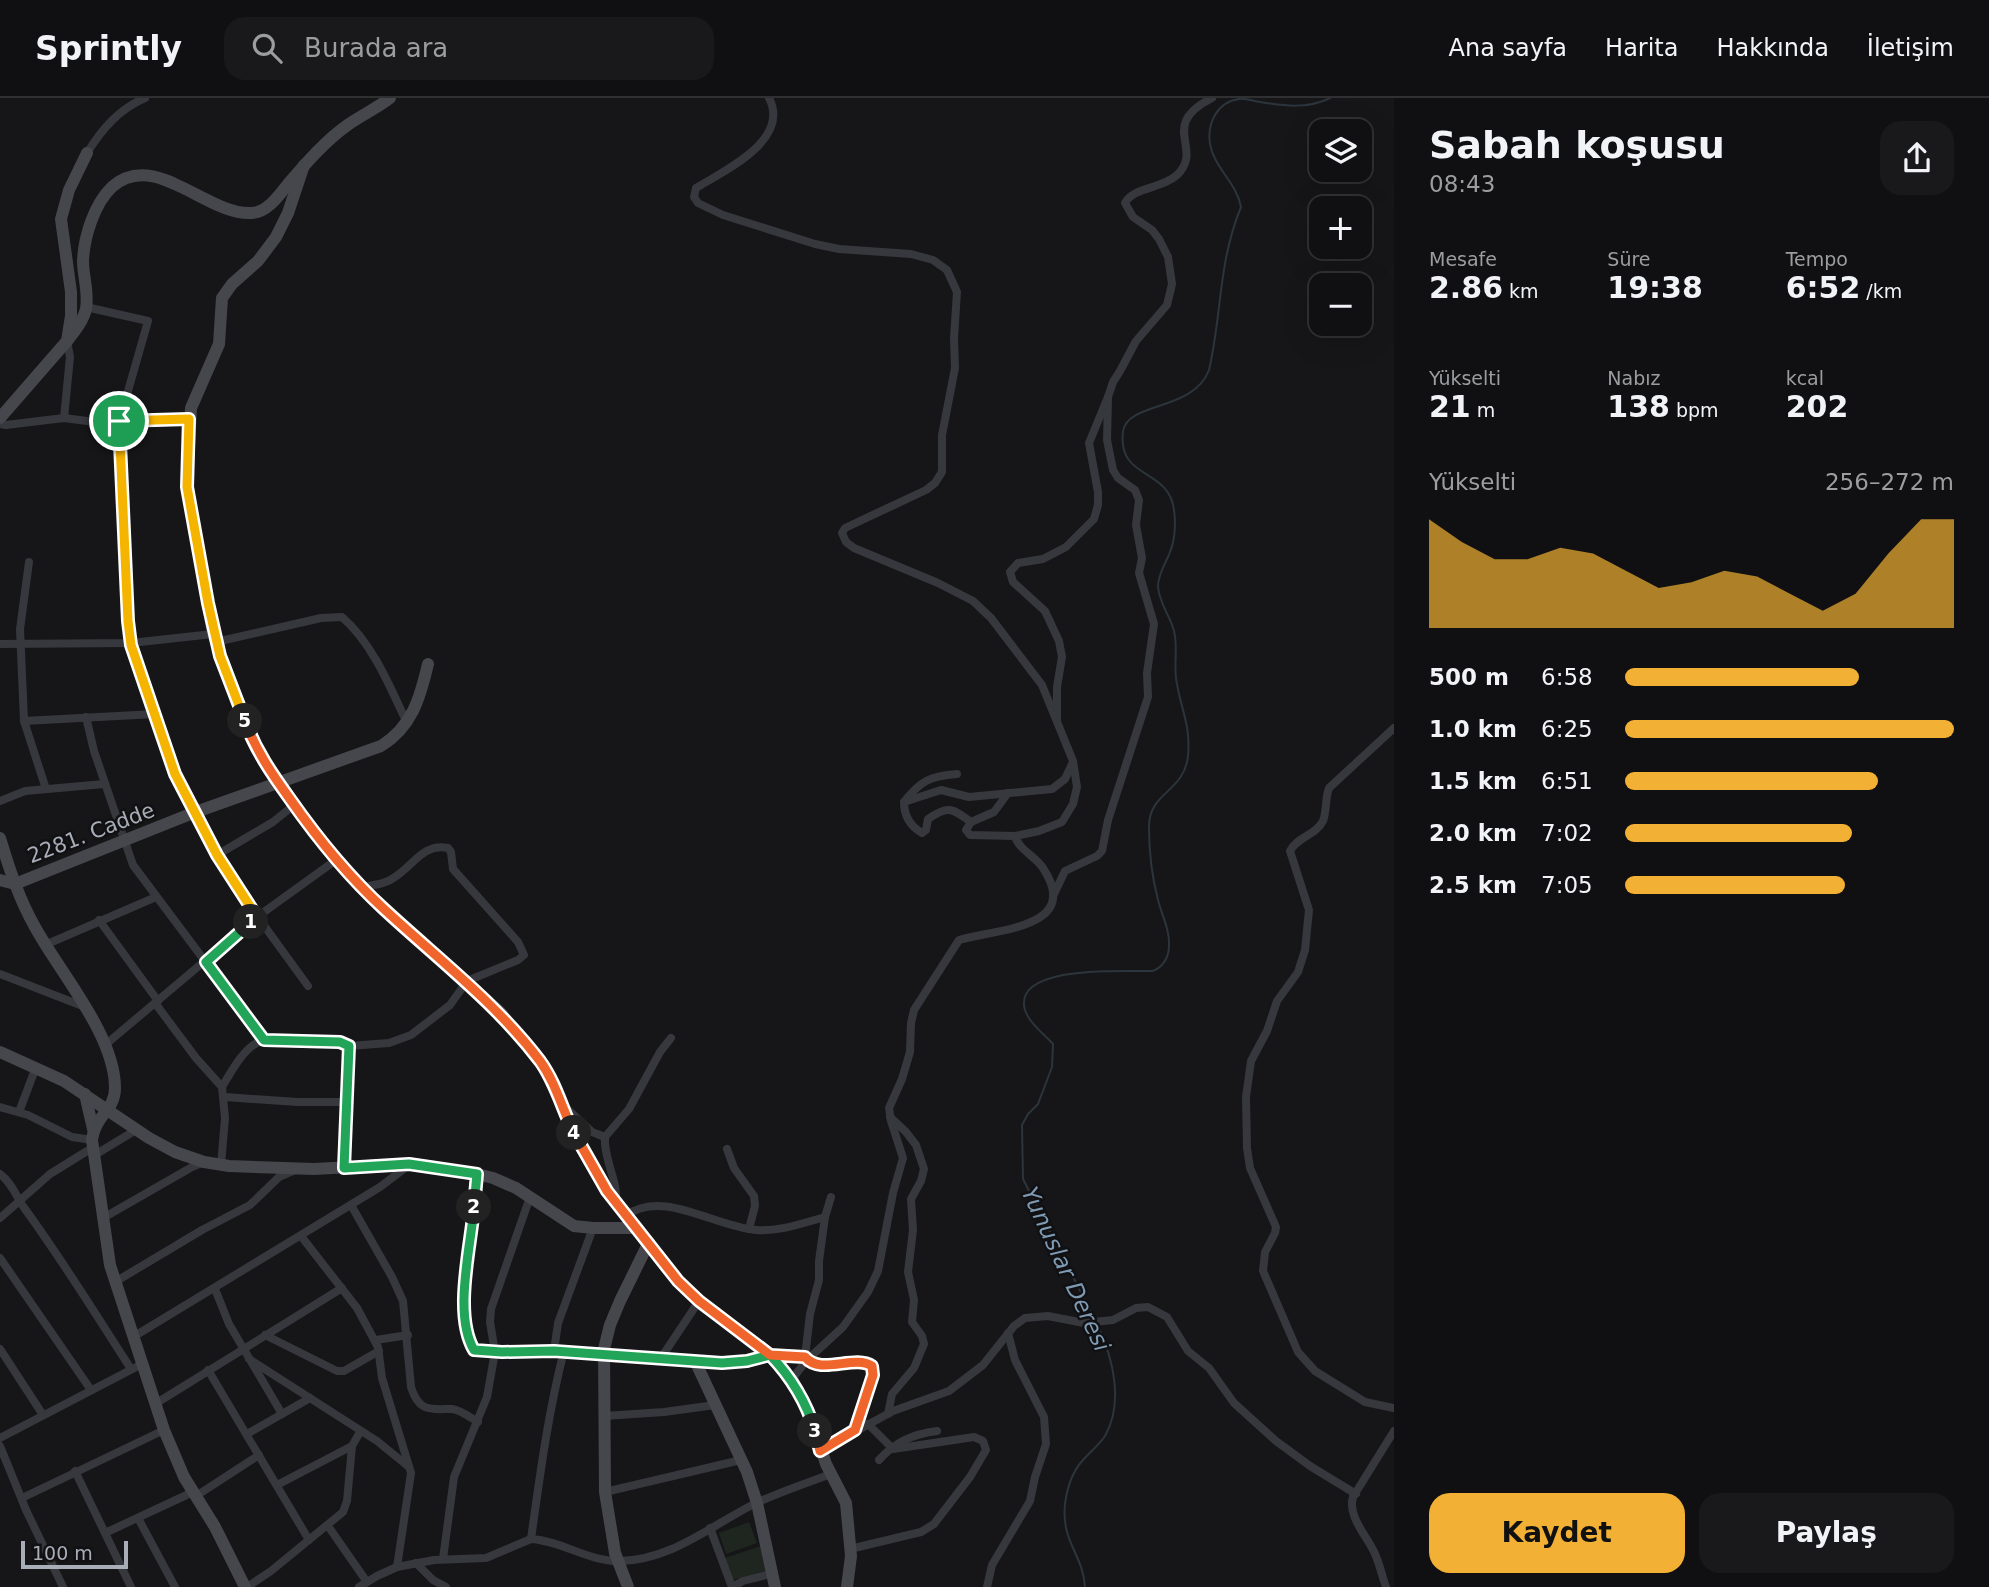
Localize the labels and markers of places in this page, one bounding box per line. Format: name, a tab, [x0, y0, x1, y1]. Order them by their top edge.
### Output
pin	[89, 391, 149, 451]
pin: 5	[228, 704, 262, 738]
pin: 1	[233, 904, 268, 940]
pin: 4	[556, 1116, 592, 1150]
pin: 2	[456, 1190, 491, 1224]
pin: 3	[798, 1414, 832, 1448]

